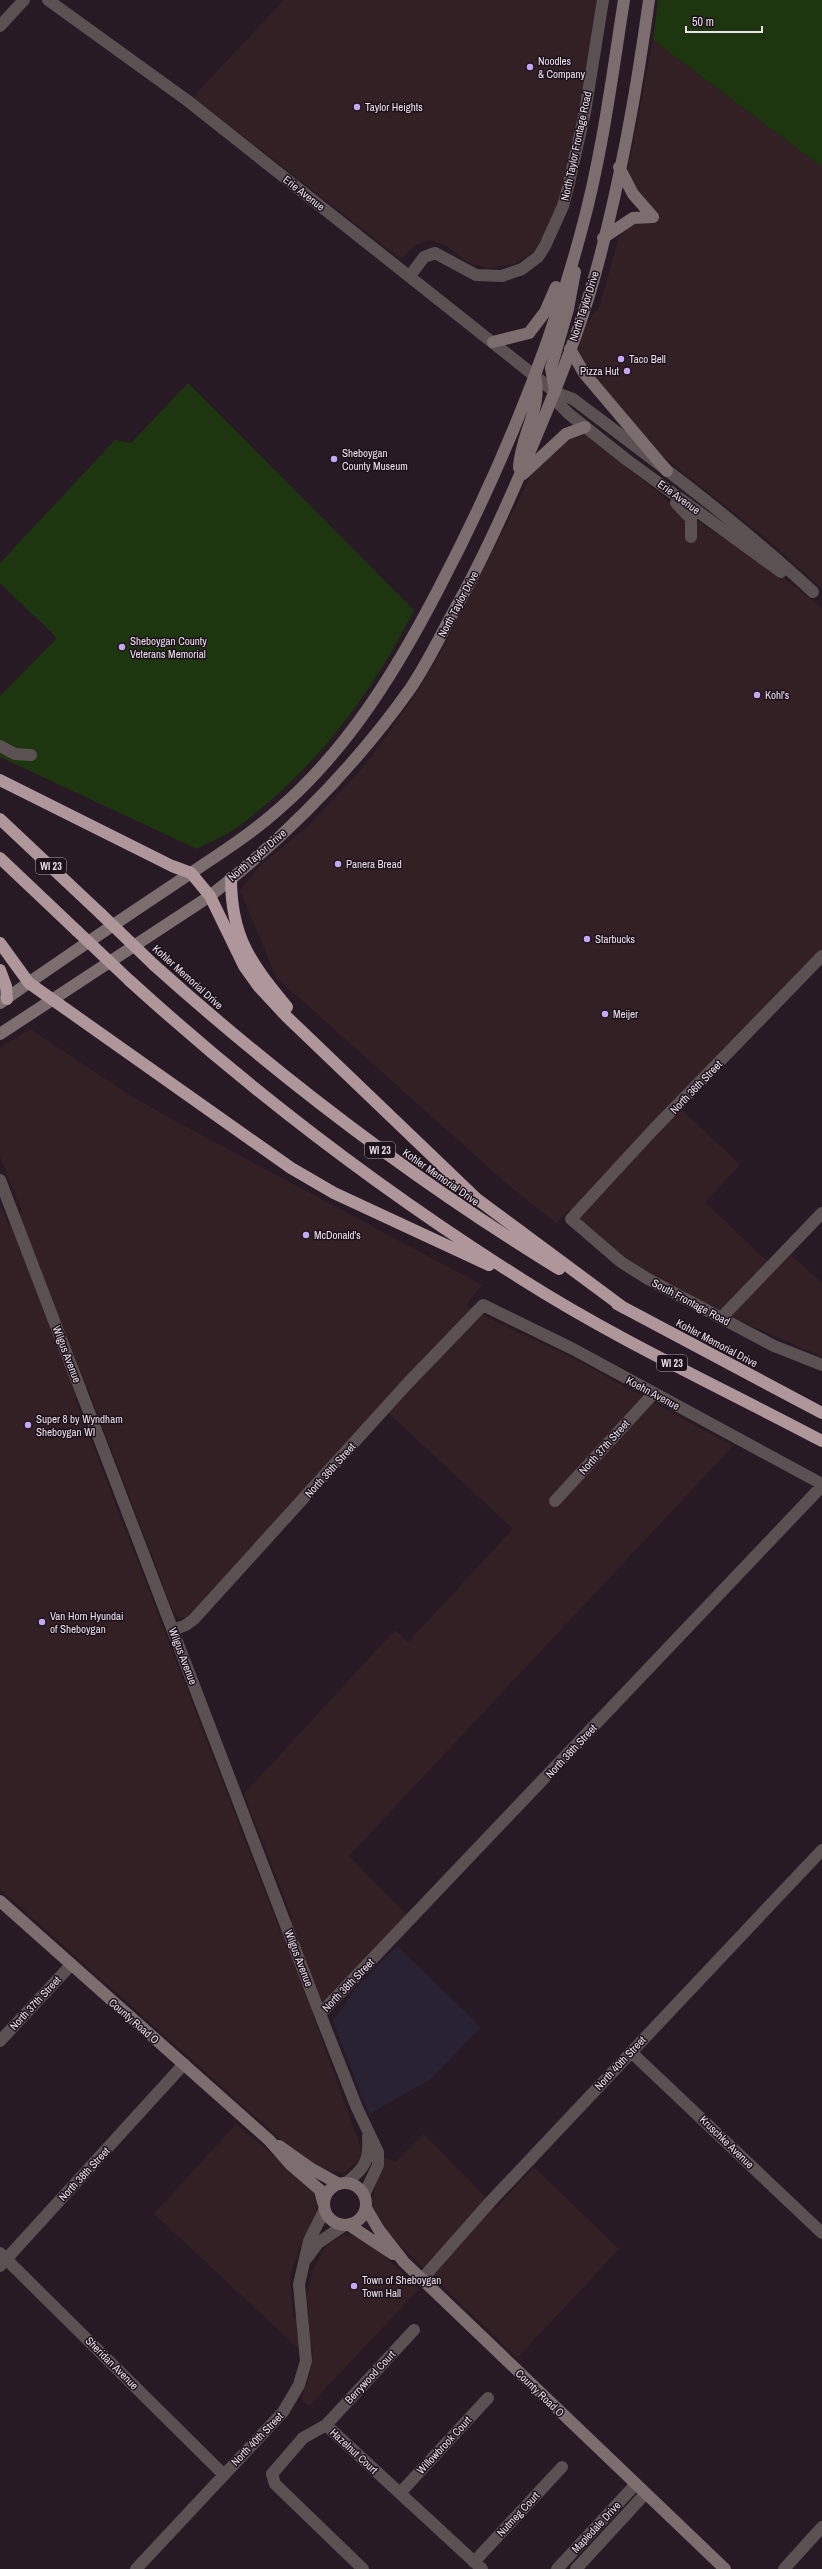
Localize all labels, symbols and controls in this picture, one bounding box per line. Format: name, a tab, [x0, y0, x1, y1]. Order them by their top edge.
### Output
scale bar	[686, 8, 762, 34]
text: 50 m	[692, 14, 714, 30]
place label: Noodles & Company	[538, 54, 586, 81]
marker: Noodles & Company	[525, 62, 535, 72]
street label: North Taylor Frontage Road	[558, 90, 594, 202]
place label: Taylor Heights	[365, 100, 423, 114]
marker: Taylor Heights	[352, 102, 362, 112]
street label: Erie Avenue	[280, 172, 328, 214]
street label: North Taylor Drive	[566, 269, 602, 343]
place label: Taco Bell	[629, 352, 666, 366]
marker: Taco Bell	[616, 354, 626, 364]
place label: Pizza Hut	[580, 364, 619, 378]
marker: Pizza Hut	[622, 366, 632, 376]
place label: Sheboygan County Museum	[342, 446, 408, 473]
marker: Sheboygan County Museum	[329, 454, 339, 464]
street label: Erie Avenue	[655, 477, 703, 517]
street label: North Taylor Drive	[435, 569, 481, 639]
place label: Sheboygan County Veterans Memorial	[130, 634, 207, 661]
marker: Sheboygan County Veterans Memorial	[117, 642, 127, 652]
place label: Kohl's	[765, 688, 790, 702]
marker: Kohl's	[752, 690, 762, 700]
street label: North Taylor Drive	[225, 826, 289, 884]
place label: Panera Bread	[346, 857, 402, 871]
road number: WI 23	[36, 858, 66, 874]
marker: Panera Bread	[333, 859, 343, 869]
place label: Starbucks	[595, 932, 636, 946]
marker: Starbucks	[582, 934, 592, 944]
street label: Kohler Memorial Drive	[150, 942, 226, 1012]
place label: Meijer	[613, 1007, 638, 1021]
marker: Meijer	[600, 1009, 610, 1019]
street label: North 36th Street	[667, 1057, 725, 1117]
road number: WI 23	[365, 1142, 395, 1158]
street label: Kohler Memorial Drive	[400, 1145, 482, 1209]
place label: McDonald's	[314, 1228, 361, 1242]
marker: McDonald's	[301, 1230, 311, 1240]
street label: South Frontage Road	[650, 1276, 732, 1328]
street label: Kohler Memorial Drive	[674, 1316, 760, 1370]
street label: Wilgus Avenue	[50, 1323, 84, 1385]
road number: WI 23	[657, 1355, 687, 1371]
street label: Koehn Avenue	[624, 1373, 682, 1413]
place label: Super 8 by Wyndham Sheboygan WI	[36, 1412, 123, 1439]
street label: North 37th Street	[576, 1416, 633, 1477]
marker: Super 8 by Wyndham Sheboygan WI	[23, 1420, 33, 1430]
street label: North 36th Street	[302, 1439, 359, 1500]
place label: Van Horn Hyundai of Sheboygan	[50, 1609, 124, 1636]
marker: Van Horn Hyundai of Sheboygan	[37, 1617, 47, 1627]
street label: Wilgus Avenue	[166, 1625, 200, 1687]
street label: North 38th Street	[542, 1721, 600, 1781]
street label: Wilgus Avenue	[282, 1927, 316, 1989]
street label: North 38th Street	[319, 1955, 377, 2015]
street label: North 37th Street	[6, 1973, 64, 2033]
street label: County Road O	[106, 1995, 162, 2047]
street label: North 40th Street	[591, 2033, 649, 2093]
street label: Kruschke Avenue	[697, 2113, 757, 2171]
street label: North 38th Street	[55, 2144, 113, 2204]
place label: Town of Sheboygan Town Hall	[362, 2273, 441, 2300]
marker: Town of Sheboygan Town Hall	[349, 2281, 359, 2291]
street label: Sheridan Avenue	[83, 2334, 141, 2392]
street label: Berrywood Court	[342, 2347, 399, 2407]
street label: County Road O	[513, 2366, 567, 2420]
street label: North 40th Street	[228, 2409, 286, 2469]
street label: Willowbrook Court	[414, 2413, 475, 2477]
street label: Hazelnut Court	[327, 2425, 381, 2477]
street label: Nutmeg Court	[494, 2488, 543, 2539]
street label: Mapledale Drive	[568, 2498, 624, 2556]

